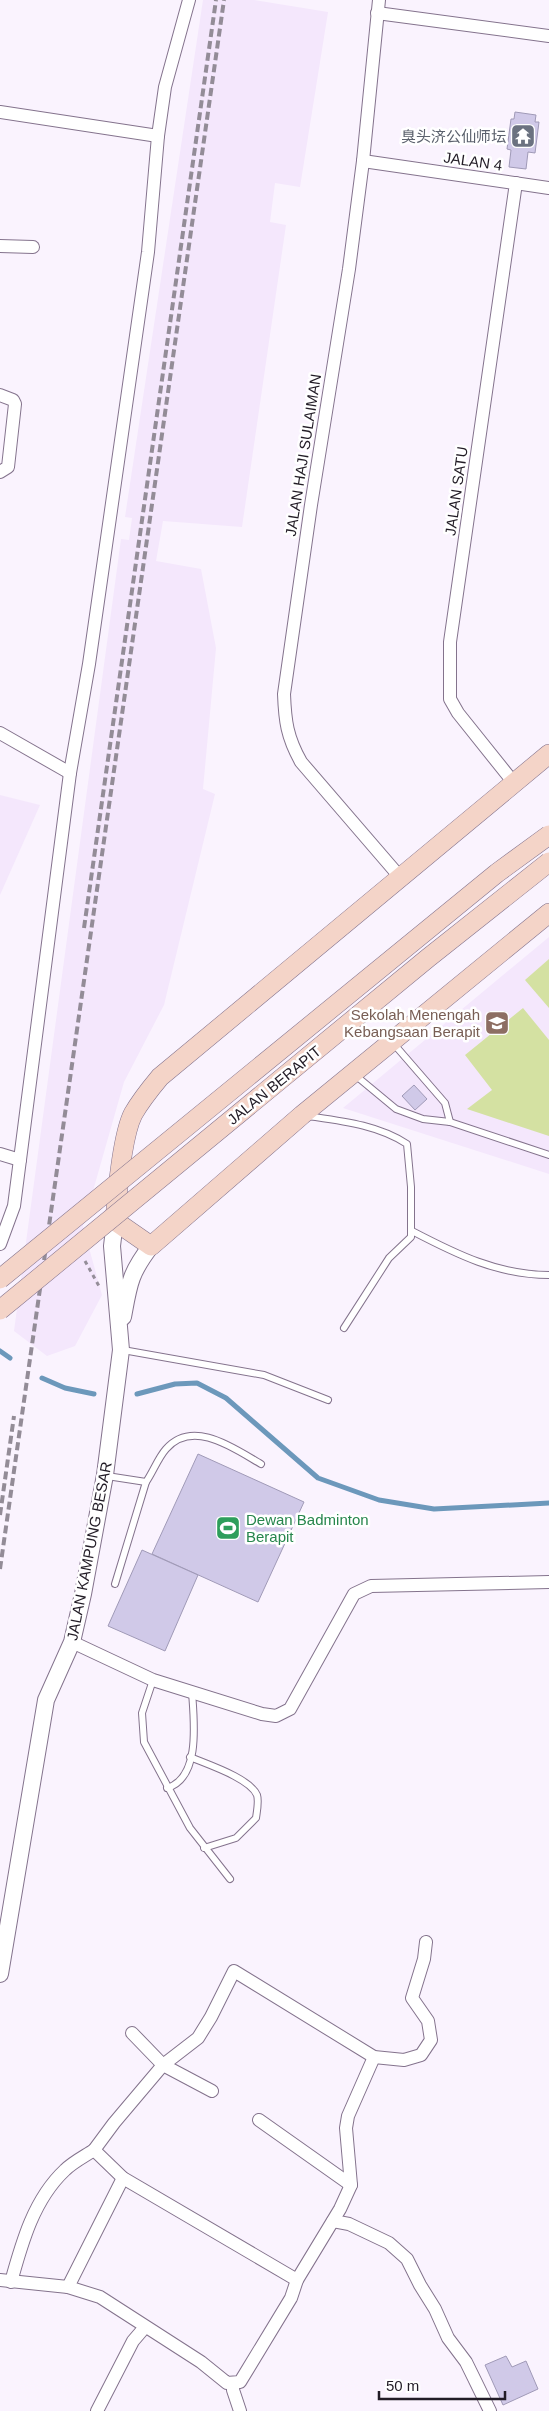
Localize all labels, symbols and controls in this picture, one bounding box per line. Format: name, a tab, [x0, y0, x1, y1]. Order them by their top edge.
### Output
temple icon: 臭头济公仙师坛	[510, 123, 536, 149]
place label: 臭头济公仙师坛	[401, 128, 506, 145]
street label: JALAN 4	[443, 148, 503, 174]
street label: JALAN HAJI SULAIMAN	[282, 373, 324, 537]
street label: JALAN SATU	[441, 445, 471, 537]
place label: Sekolah Menengah Kebangsaan Berapit	[344, 1006, 481, 1040]
school or university icon: Sekolah Menengah Kebangsaan Berapit	[484, 1010, 510, 1036]
street label: JALAN BERAPIT	[224, 1042, 324, 1128]
street label: JALAN KAMPUNG BESAR	[63, 1460, 115, 1642]
place label: Dewan Badminton Berapit	[246, 1511, 369, 1545]
sports icon: Dewan Badminton Berapit	[215, 1515, 241, 1541]
scale bar	[379, 2368, 505, 2400]
text: 50 m	[386, 2377, 419, 2394]

